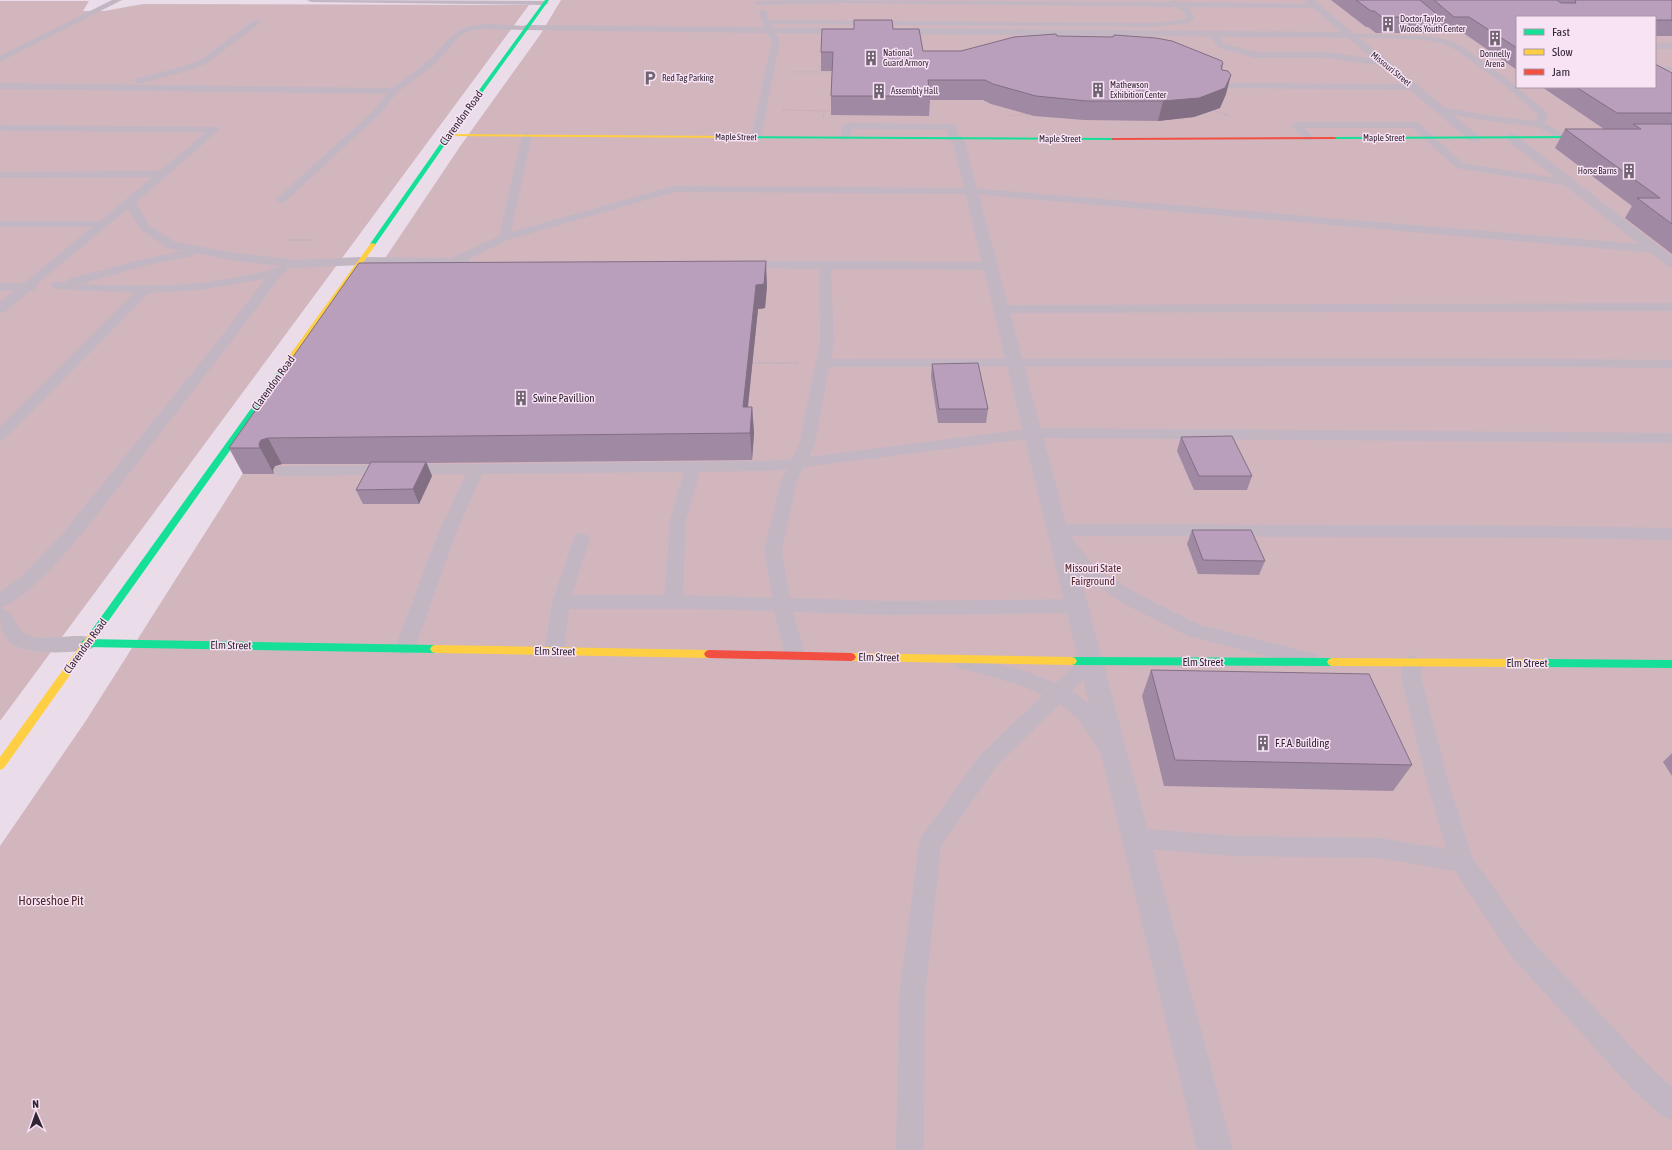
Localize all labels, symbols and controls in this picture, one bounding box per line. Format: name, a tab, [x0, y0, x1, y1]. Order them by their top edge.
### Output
place label: Doctor Taylor Woods Youth Center	[1400, 14, 1466, 34]
building icon: Doctor Taylor Woods Youth Center	[1379, 15, 1397, 33]
legend	[1516, 16, 1656, 88]
text: Fast	[1552, 25, 1570, 39]
building icon: Donnelly Arena	[1486, 29, 1504, 47]
text: Slow	[1552, 45, 1573, 59]
place label: National Guard Armory	[883, 48, 929, 68]
building icon: National Guard Armory	[862, 49, 880, 67]
place label: Donnelly Arena	[1480, 49, 1511, 69]
street label: Missouri Street	[1369, 50, 1413, 88]
text: Jam	[1552, 65, 1570, 79]
parking icon: Red Tag Parking	[641, 69, 659, 87]
place label: Red Tag Parking	[662, 73, 714, 83]
place label: Mathewson Exhibition Center	[1110, 80, 1167, 100]
building icon: Mathewson Exhibition Center	[1089, 81, 1107, 99]
building icon: Assembly Hall	[870, 82, 888, 100]
place label: Assembly Hall	[891, 86, 939, 96]
street label: Clarendon Road	[437, 88, 485, 148]
street label: Maple Street	[715, 132, 757, 142]
street label: Maple Street	[1363, 133, 1405, 143]
street label: Maple Street	[1039, 134, 1081, 144]
building icon: Horse Barns	[1620, 162, 1638, 180]
place label: Horse Barns	[1578, 166, 1617, 176]
street label: Clarendon Road	[249, 353, 297, 413]
building icon: Swine Pavillion	[512, 389, 530, 407]
place label: Swine Pavillion	[533, 392, 595, 404]
park label: Missouri State Fairground	[1065, 562, 1121, 587]
street label: Clarendon Road	[61, 616, 109, 676]
street label: Elm Street	[210, 639, 252, 651]
street label: Elm Street	[534, 645, 576, 657]
street label: Elm Street	[858, 651, 900, 663]
street label: Elm Street	[1182, 656, 1224, 668]
street label: Elm Street	[1506, 657, 1548, 669]
building icon: F.F.A. Building	[1254, 734, 1272, 752]
place label: F.F.A. Building	[1275, 737, 1329, 749]
park label: Horseshoe Pit	[18, 893, 84, 908]
north arrow	[16, 1094, 56, 1134]
text: N	[32, 1098, 39, 1110]

